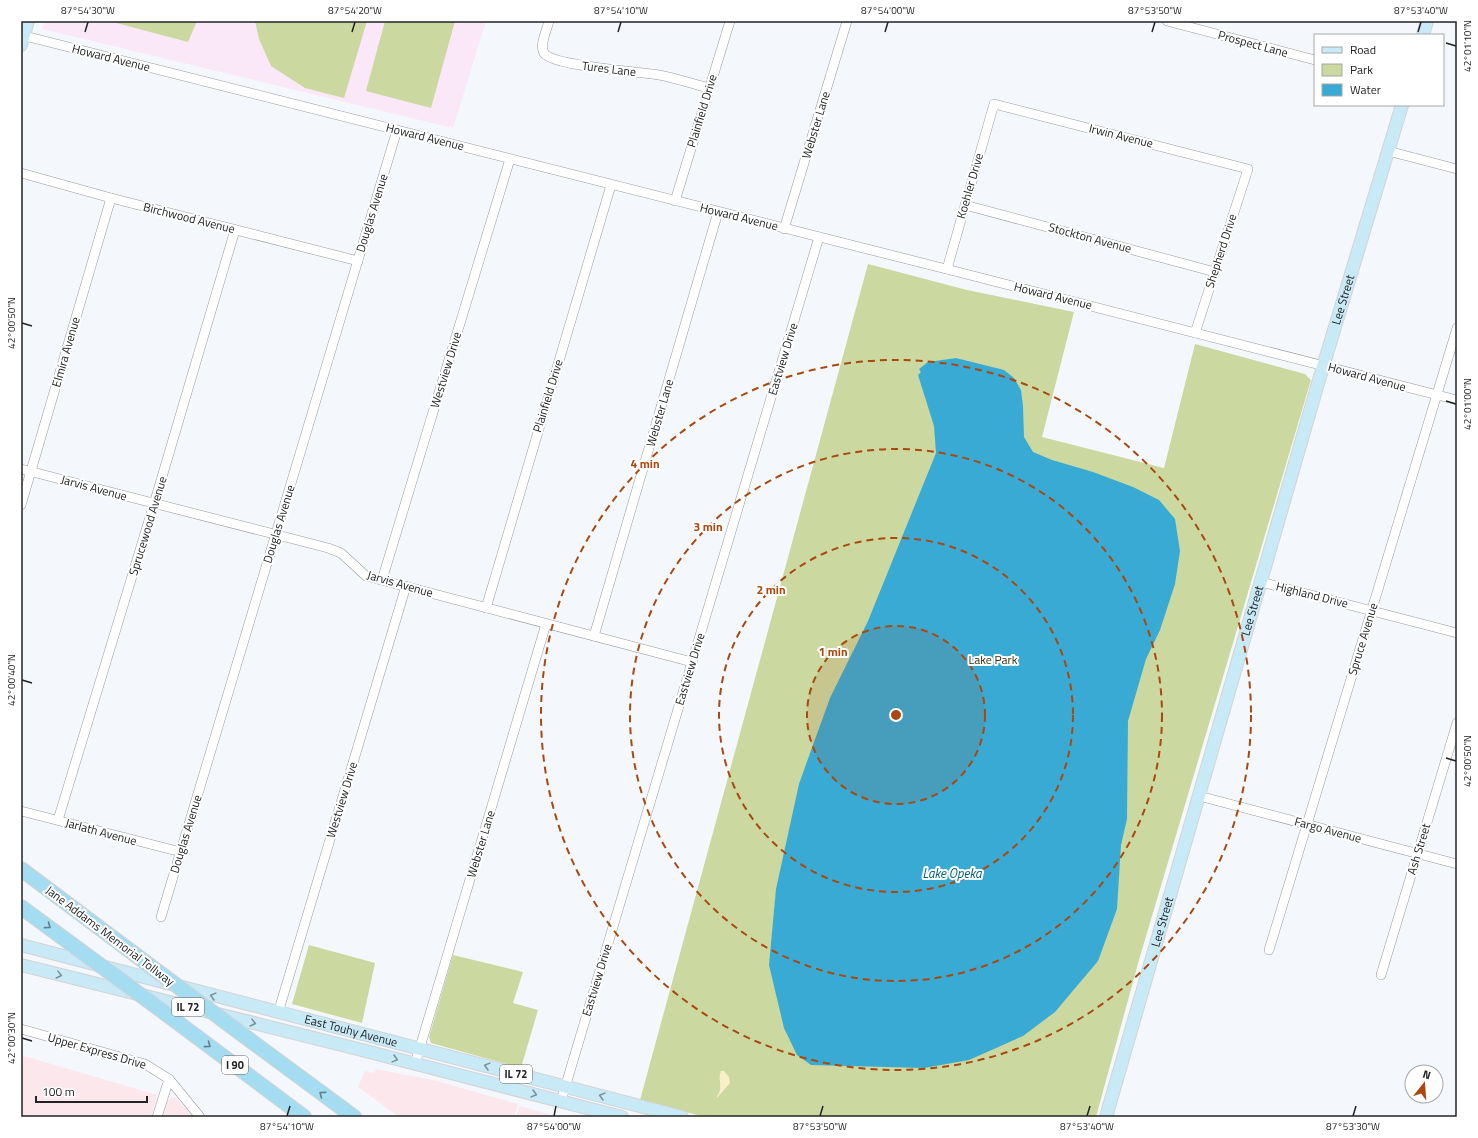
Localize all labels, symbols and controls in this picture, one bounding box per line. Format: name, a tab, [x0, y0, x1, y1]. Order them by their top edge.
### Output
text: 87°54'30"W	[61, 3, 115, 18]
text: 87°54'20"W	[328, 3, 382, 18]
text: 87°54'10"W	[594, 3, 648, 18]
text: 87°54'00"W	[861, 3, 915, 18]
text: 87°53'50"W	[1128, 3, 1182, 18]
text: 87°53'40"W	[1394, 3, 1448, 18]
text: 42°01'10"N	[1460, 20, 1475, 72]
street label: Prospect Lane	[1216, 25, 1290, 62]
legend	[1314, 34, 1444, 106]
street label: Howard Avenue	[70, 39, 152, 76]
text: Road	[1350, 40, 1376, 59]
street label: Tures Lane	[581, 56, 637, 81]
text: Park	[1350, 60, 1373, 79]
street label: Plainfield Drive	[681, 72, 722, 150]
text: Water	[1350, 80, 1381, 99]
street label: Webster Lane	[796, 89, 835, 161]
street label: Howard Avenue	[384, 118, 466, 155]
street label: Irwin Avenue	[1087, 118, 1155, 153]
street label: Koehler Drive	[951, 151, 988, 221]
street label: Douglas Avenue	[351, 171, 392, 254]
street label: Birchwood Avenue	[141, 197, 237, 238]
street label: Howard Avenue	[698, 198, 780, 235]
street label: Shepherd Drive	[1200, 211, 1241, 290]
street label: Stockton Avenue	[1047, 217, 1134, 258]
street label: Lee Street	[1326, 271, 1359, 327]
street label: Howard Avenue	[1012, 277, 1094, 314]
text: 42°00'50"N	[4, 297, 19, 349]
street label: Elmira Avenue	[46, 314, 85, 389]
street label: Eastview Drive	[762, 320, 803, 397]
street label: Westview Drive	[425, 329, 466, 410]
street label: Plainfield Drive	[527, 357, 568, 435]
street label: Howard Avenue	[1326, 357, 1408, 396]
street label: Webster Lane	[641, 377, 678, 449]
text: 42°01'00"N	[1460, 378, 1475, 430]
text: 4 min	[630, 454, 660, 473]
street label: Jarvis Avenue	[59, 470, 129, 505]
street label: Sprucewood Avenue	[123, 474, 172, 578]
street label: Douglas Avenue	[258, 482, 299, 565]
text: 3 min	[693, 517, 723, 536]
street label: Jarvis Avenue	[365, 565, 435, 602]
street label: Highland Drive	[1274, 576, 1350, 613]
text: 2 min	[756, 580, 786, 599]
street label: Lee Street	[1236, 582, 1268, 638]
street label: Spruce Avenue	[1343, 600, 1383, 677]
street label: Eastview Drive	[669, 630, 710, 707]
text: 1 min	[818, 642, 848, 661]
park label: Lake Park	[968, 650, 1018, 669]
text: 42°00'40"N	[4, 654, 19, 706]
centre of rings	[889, 708, 903, 722]
text: 42°00'50"N	[1460, 735, 1475, 787]
street label: Westview Drive	[321, 759, 362, 840]
street label: Douglas Avenue	[165, 792, 206, 875]
street label: Webster Lane	[461, 808, 500, 880]
street label: Fargo Avenue	[1292, 811, 1364, 848]
street label: Jarlath Avenue	[63, 813, 139, 850]
street label: Ash Street	[1402, 820, 1436, 877]
water label: Lake Opeka	[922, 863, 983, 883]
street label: Jane Addams Memorial Tollway	[42, 881, 179, 991]
street label: Lee Street	[1146, 894, 1178, 949]
one-way arrow	[43, 921, 50, 928]
street label: Eastview Drive	[576, 941, 617, 1018]
one-way arrow	[56, 970, 62, 978]
one-way arrow	[210, 992, 217, 1001]
road number: IL 72	[172, 998, 204, 1016]
street label: East Touhy Avenue	[303, 1009, 400, 1052]
text: 42°00'30"N	[4, 1012, 19, 1064]
one-way arrow	[250, 1018, 256, 1026]
street label: Upper Express Drive	[46, 1027, 149, 1074]
one-way arrow	[204, 1040, 211, 1048]
one-way arrow	[391, 1054, 398, 1063]
road number: I 90	[222, 1056, 248, 1074]
one-way arrow	[484, 1062, 491, 1071]
north arrow	[1404, 1064, 1444, 1104]
road number: IL 72	[500, 1065, 532, 1083]
text: N	[1421, 1066, 1433, 1083]
scale bar	[36, 1078, 147, 1104]
text: 100 m	[42, 1082, 75, 1101]
one-way arrow	[531, 1090, 537, 1098]
one-way arrow	[320, 1092, 327, 1099]
one-way arrow	[599, 1092, 606, 1101]
text: 87°54'10"W	[260, 1119, 314, 1134]
text: 87°54'00"W	[527, 1119, 581, 1134]
text: 87°53'50"W	[793, 1119, 847, 1134]
text: 87°53'40"W	[1060, 1119, 1114, 1134]
text: 87°53'30"W	[1326, 1119, 1380, 1134]

